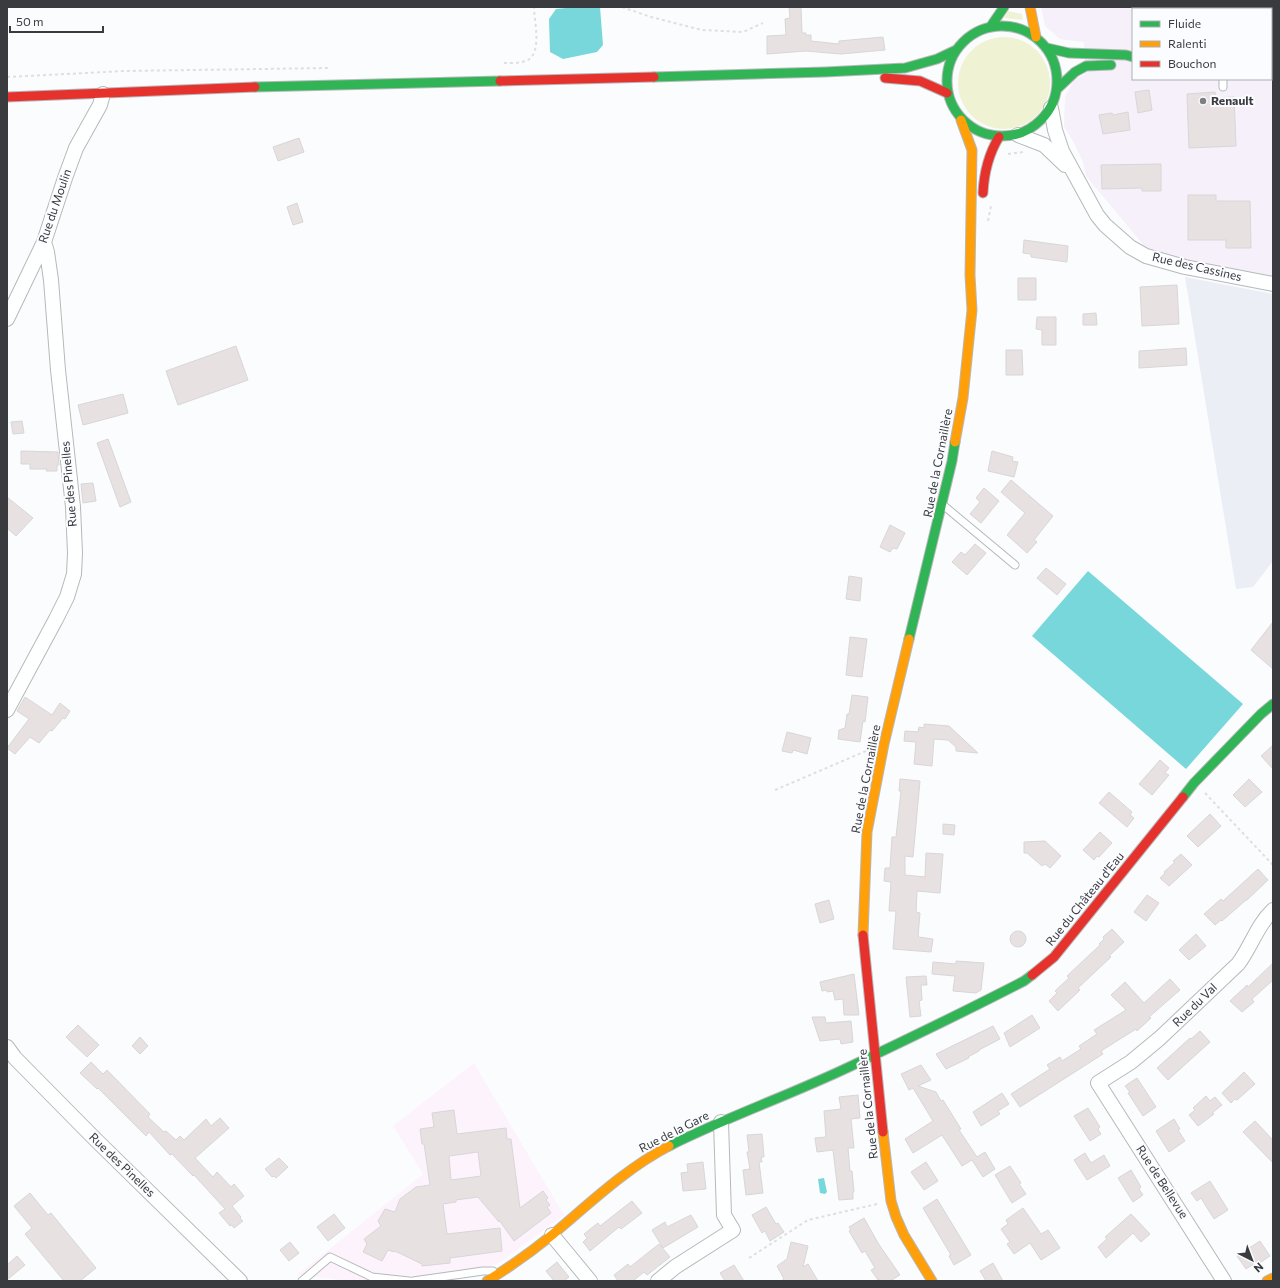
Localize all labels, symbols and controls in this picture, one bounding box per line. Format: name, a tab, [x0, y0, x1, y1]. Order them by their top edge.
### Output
scale bar	[10, 8, 103, 34]
legend	[1132, 8, 1272, 80]
text: 50 m	[16, 14, 44, 28]
text: Fluide	[1168, 16, 1201, 30]
text: Ralenti	[1168, 36, 1207, 50]
text: Bouchon	[1168, 56, 1216, 70]
place label: Renault	[1211, 93, 1254, 107]
marker: Renault	[1198, 96, 1208, 106]
street label: Rue du Moulin	[35, 167, 73, 245]
street label: Rue des Cassines	[1151, 249, 1243, 283]
street label: Rue de la Cornaillère	[920, 407, 954, 518]
street label: Rue des Pinelles	[57, 441, 79, 528]
street label: Rue de la Cornaillère	[848, 723, 882, 834]
street label: Rue du Château d'Eau	[1042, 849, 1126, 948]
street label: Rue du Val	[1169, 980, 1219, 1029]
street label: Rue de la Cornaillère	[854, 1049, 880, 1160]
street label: Rue de la Gare	[636, 1108, 711, 1155]
street label: Rue des Pinelles	[87, 1129, 159, 1199]
street label: Rue de Bellevue	[1134, 1142, 1192, 1221]
north arrow	[1232, 1240, 1272, 1280]
text: N	[1252, 1260, 1266, 1275]

